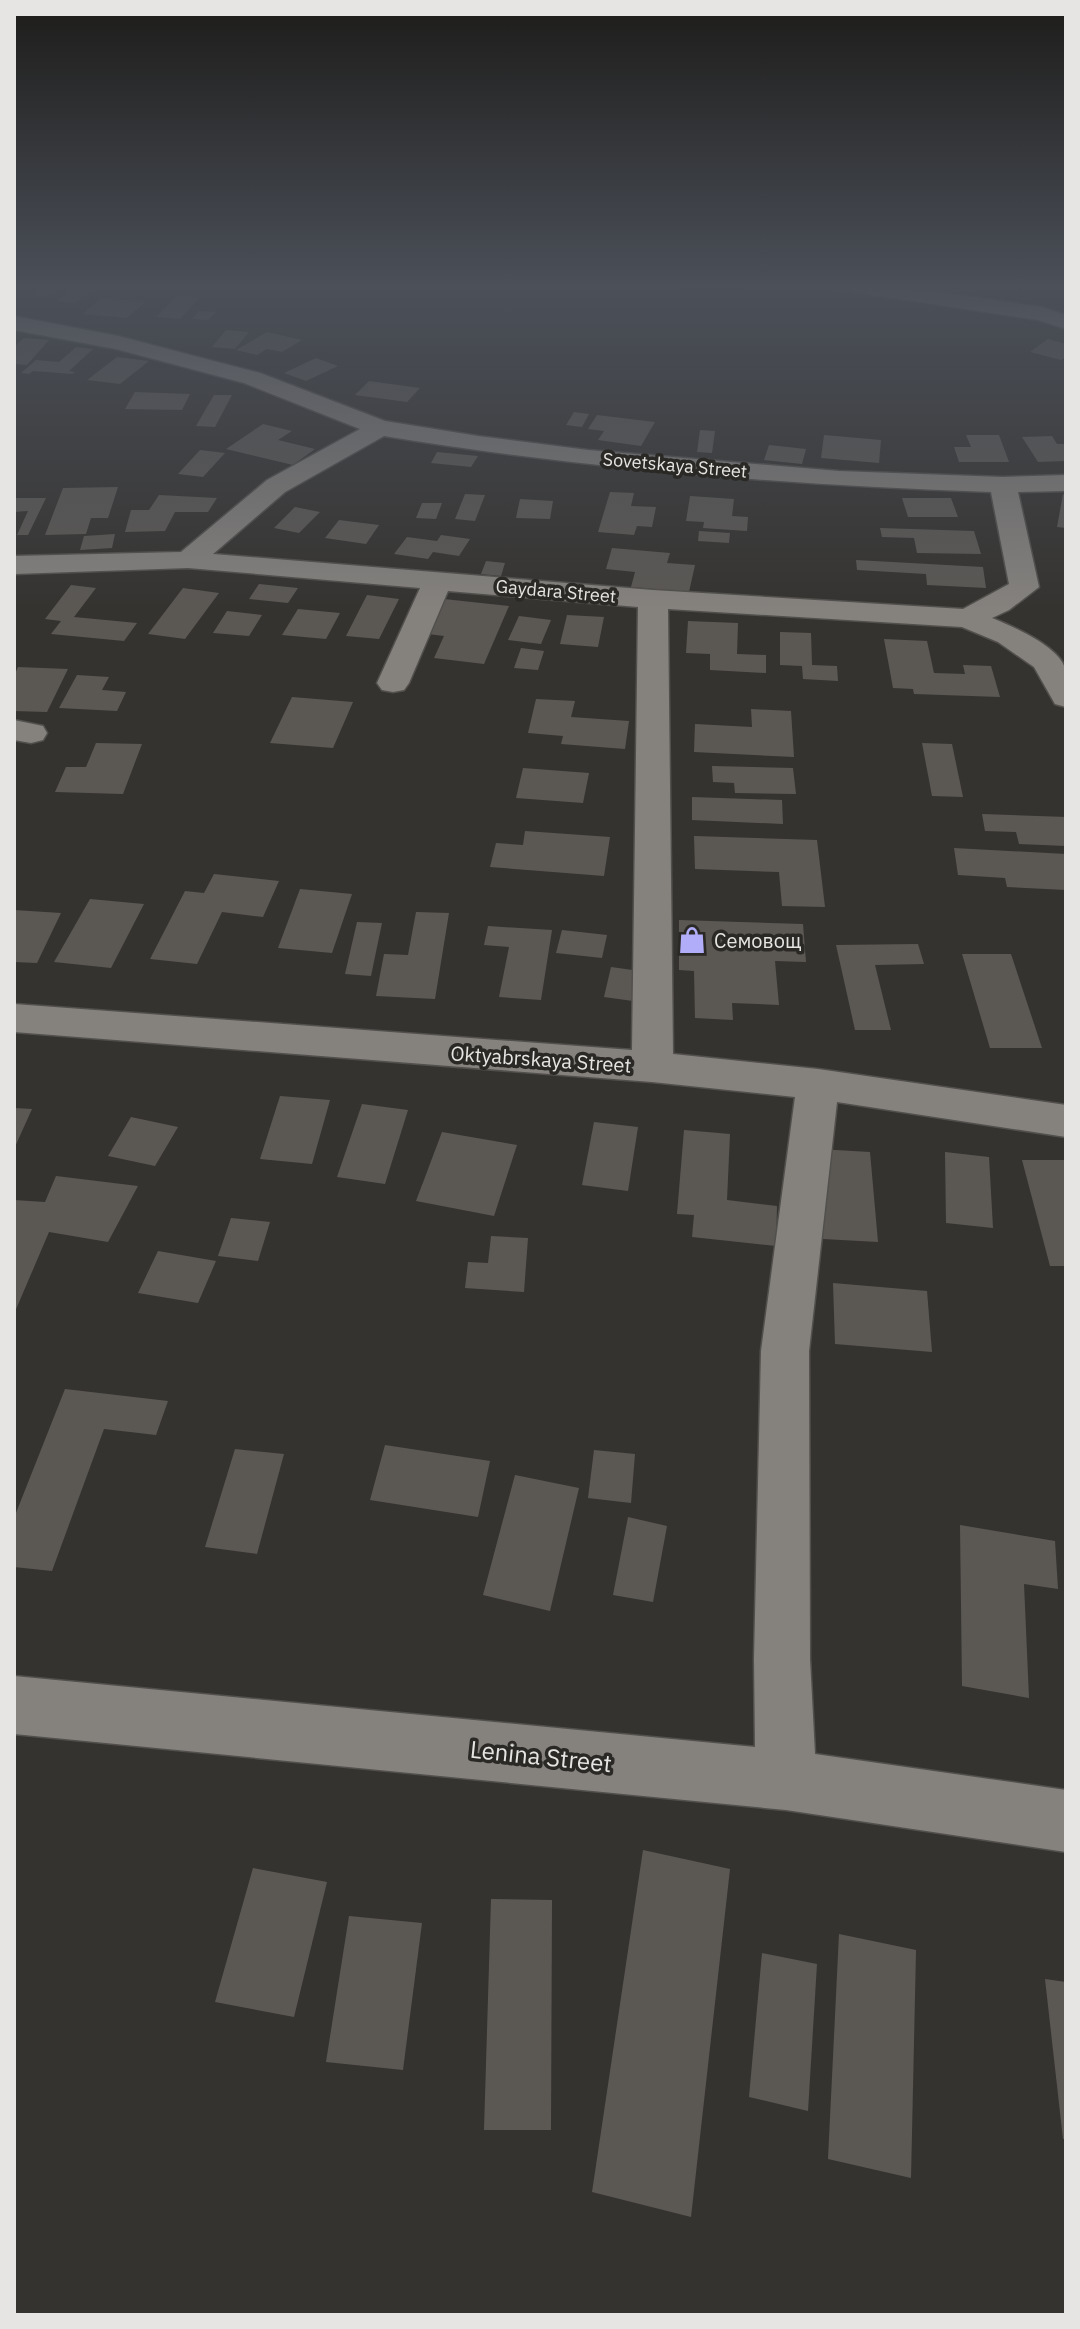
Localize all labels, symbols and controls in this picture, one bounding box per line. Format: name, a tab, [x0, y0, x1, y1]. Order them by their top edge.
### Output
street label: Sovetskaya Street	[602, 447, 748, 483]
street label: Gaydara Street	[495, 574, 617, 608]
shop icon: Семовощ	[677, 925, 707, 955]
place label: Семовощ	[714, 927, 801, 954]
street label: Oktyabrskaya Street	[449, 1039, 633, 1079]
street label: Lenina Street	[468, 1733, 614, 1779]

